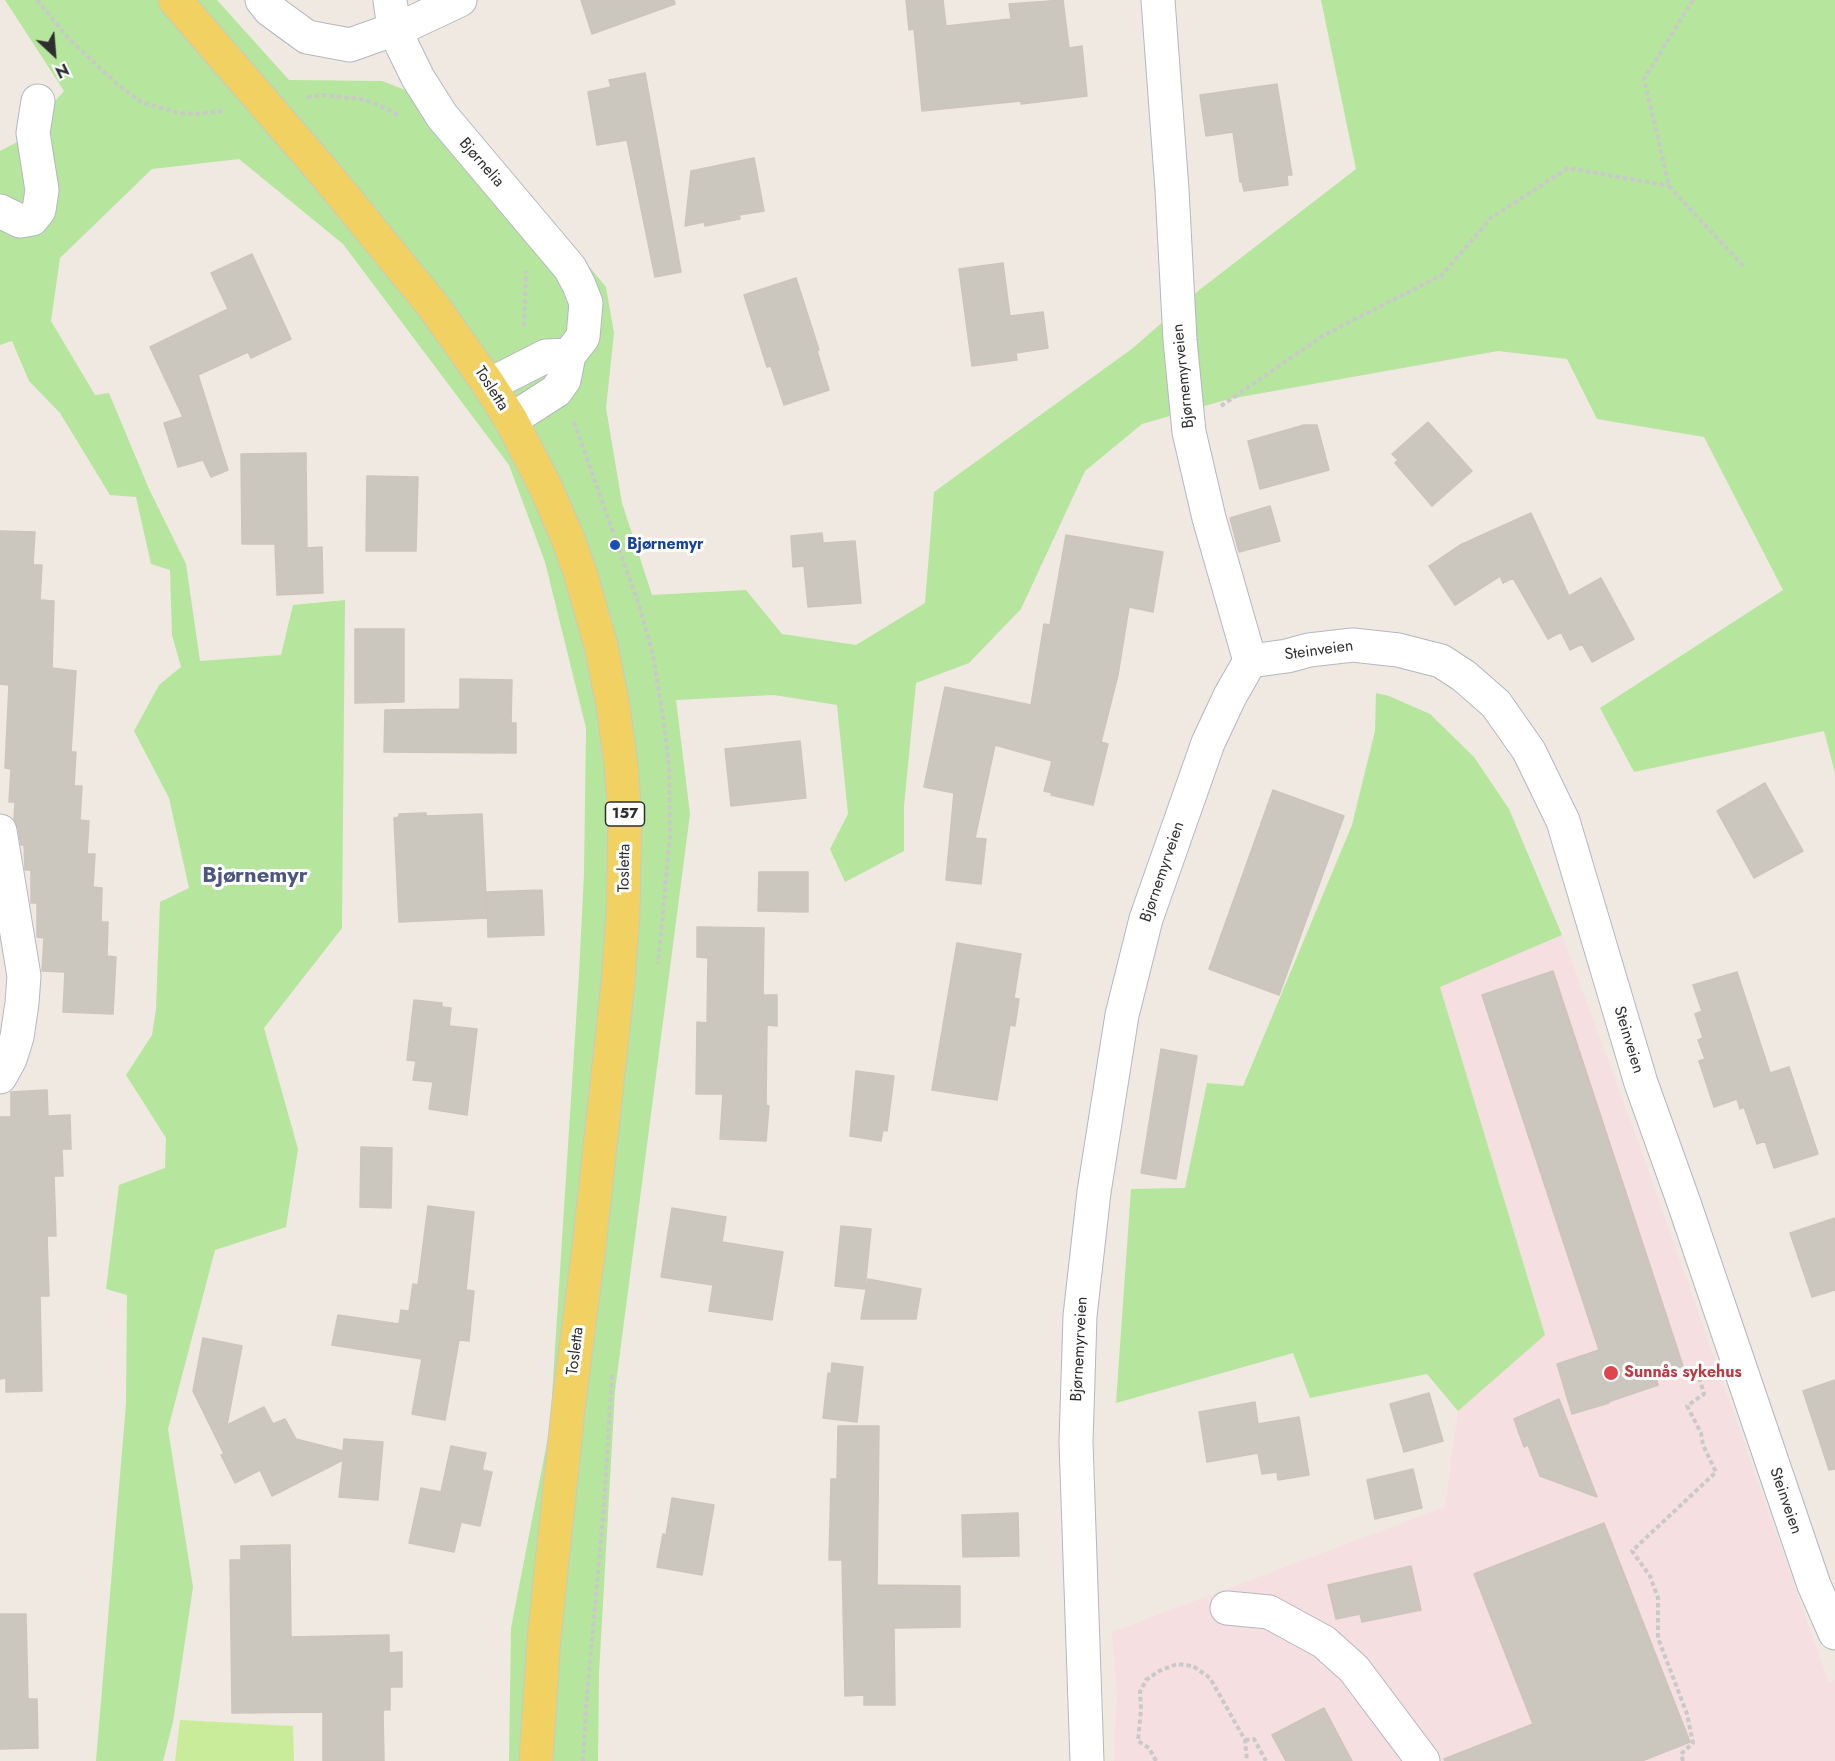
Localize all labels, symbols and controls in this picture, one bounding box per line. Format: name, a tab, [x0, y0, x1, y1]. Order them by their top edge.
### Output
north arrow	[24, 24, 84, 84]
text: N	[51, 58, 73, 84]
street label: Bjørnelia	[454, 134, 508, 192]
street label: Bjørnemyrveien	[1169, 323, 1199, 429]
street label: Tosletta	[470, 364, 512, 414]
place label: Bjørnemyr	[627, 535, 704, 555]
marker: Bjørnemyr	[608, 538, 622, 552]
street label: Steinveien	[1283, 637, 1355, 665]
road number: 157	[606, 802, 644, 826]
street label: Bjørnemyrveien	[1137, 819, 1189, 925]
street label: Tosletta	[615, 844, 635, 892]
district label: Bjørnemyr	[202, 864, 308, 890]
street label: Steinveien	[1609, 1004, 1647, 1076]
street label: Bjørnemyrveien	[1068, 1296, 1092, 1402]
street label: Tosletta	[564, 1326, 588, 1376]
place label: Sunnås sykehus	[1624, 1363, 1742, 1383]
marker: Sunnås sykehus	[1602, 1364, 1620, 1382]
street label: Steinveien	[1765, 1465, 1805, 1537]

